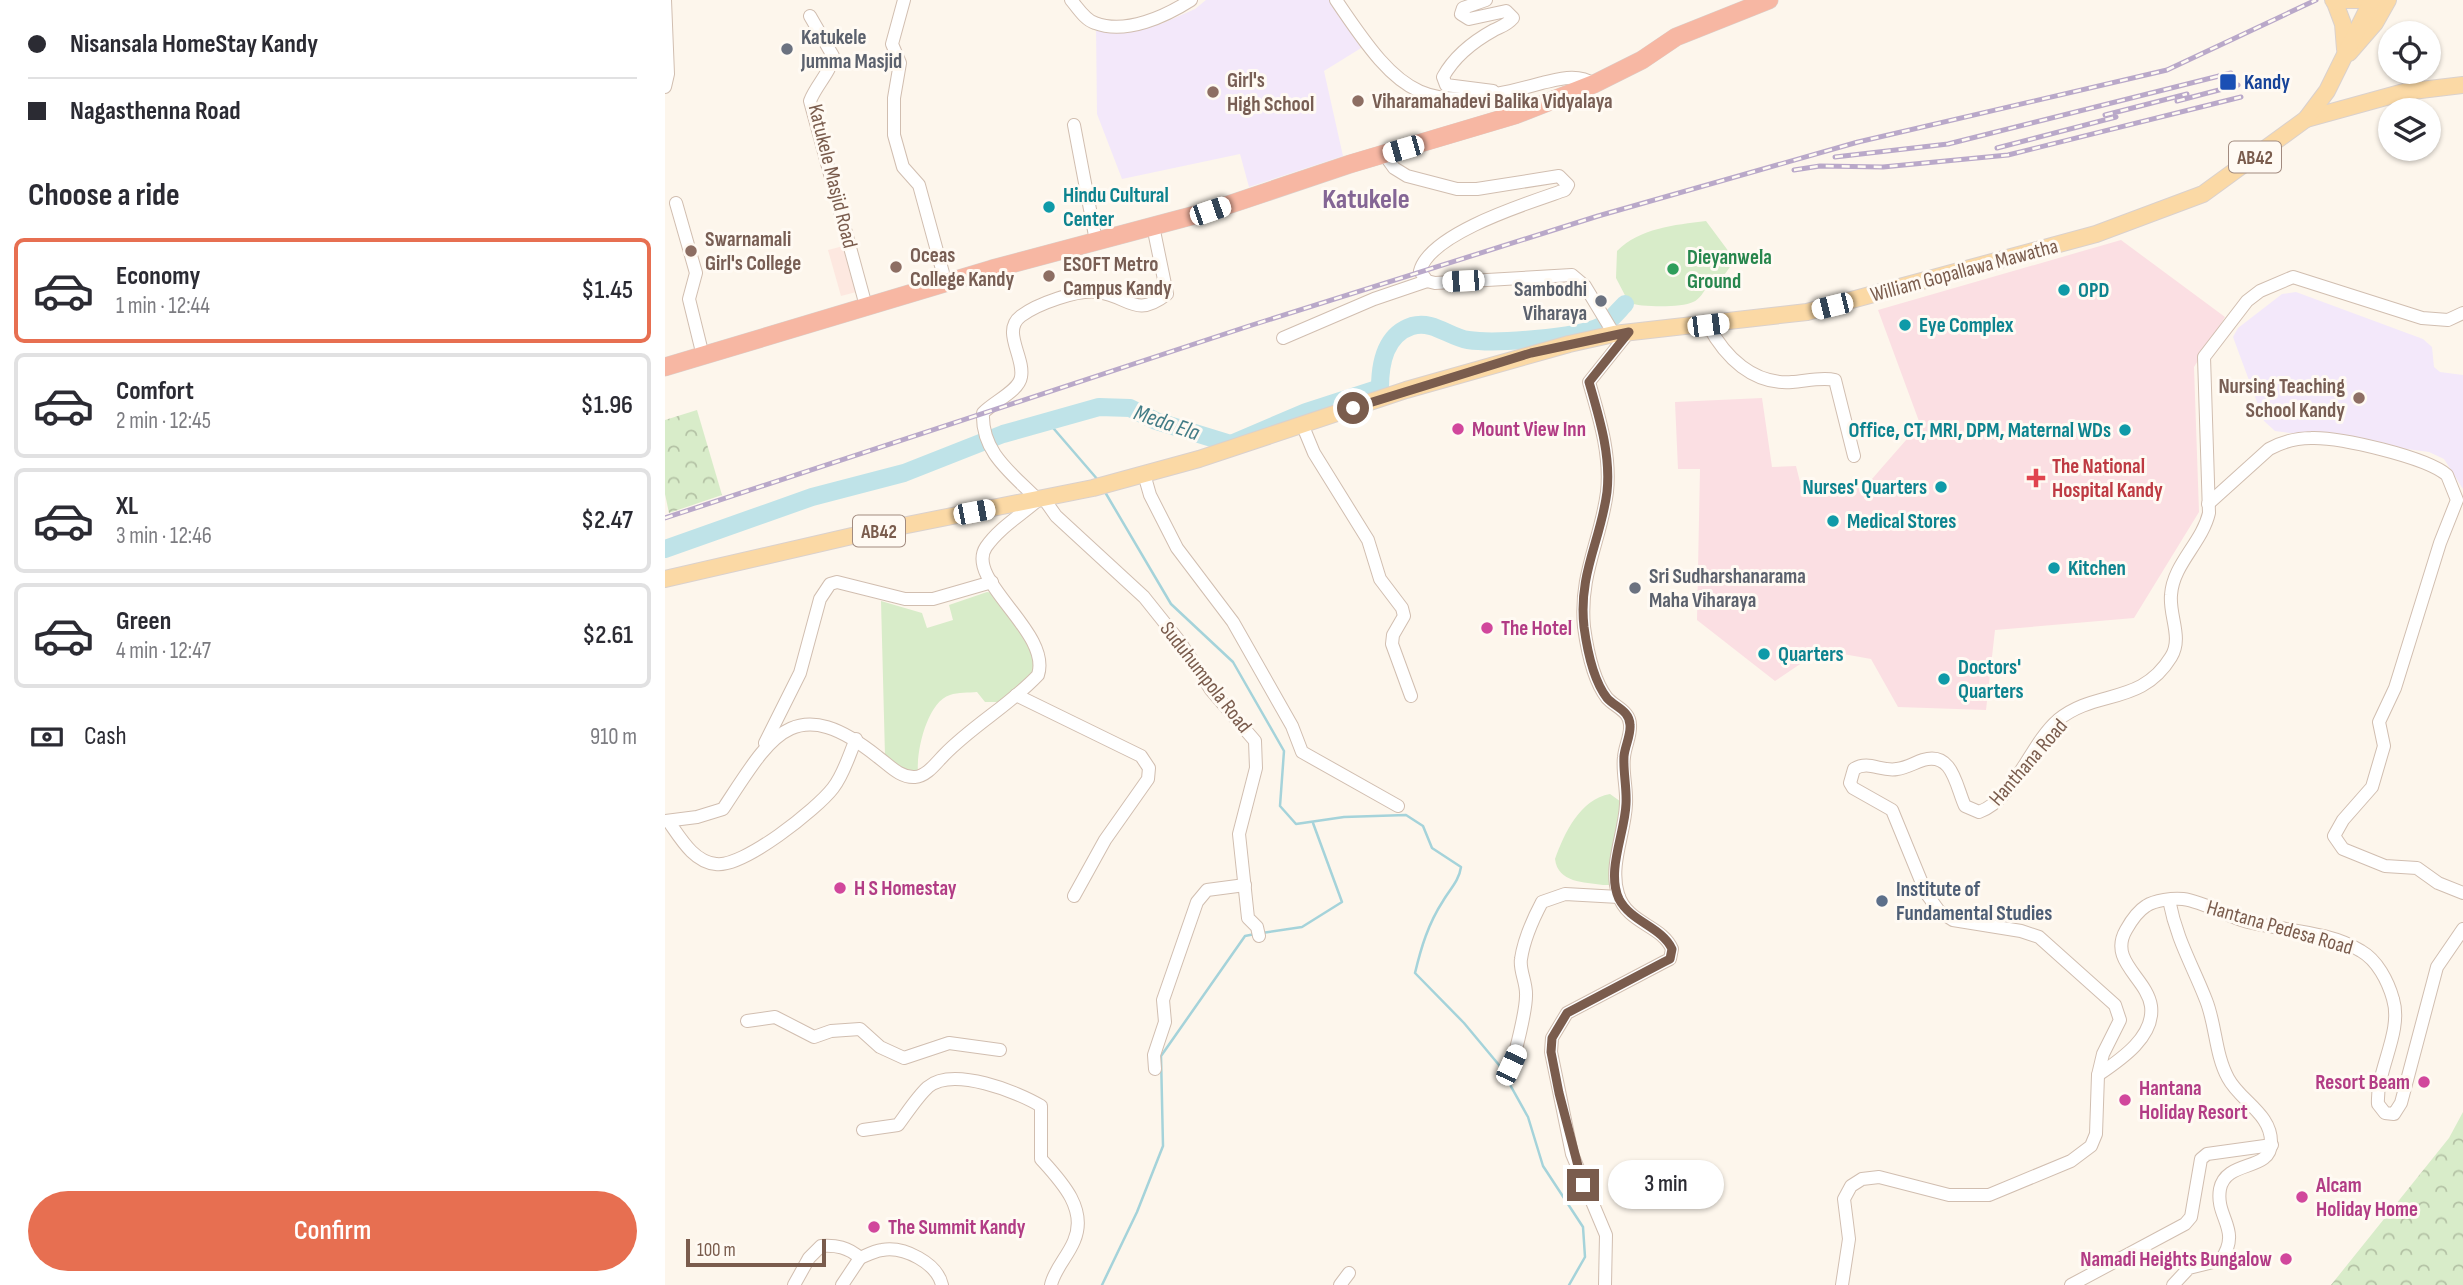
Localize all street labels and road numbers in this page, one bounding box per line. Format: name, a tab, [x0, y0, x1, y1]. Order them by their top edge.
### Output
street label: Katukele Masjid Road	[803, 102, 862, 251]
road number: AB42	[2229, 141, 2281, 172]
street label: William Gopallawa Mawatha	[1868, 233, 2061, 308]
road number: AB42	[853, 516, 905, 546]
street label: Suduhumpola Road	[1154, 617, 1257, 738]
street label: Hanthana Road	[1984, 714, 2073, 811]
street label: Hantana Pedesa Road	[2204, 895, 2356, 960]

